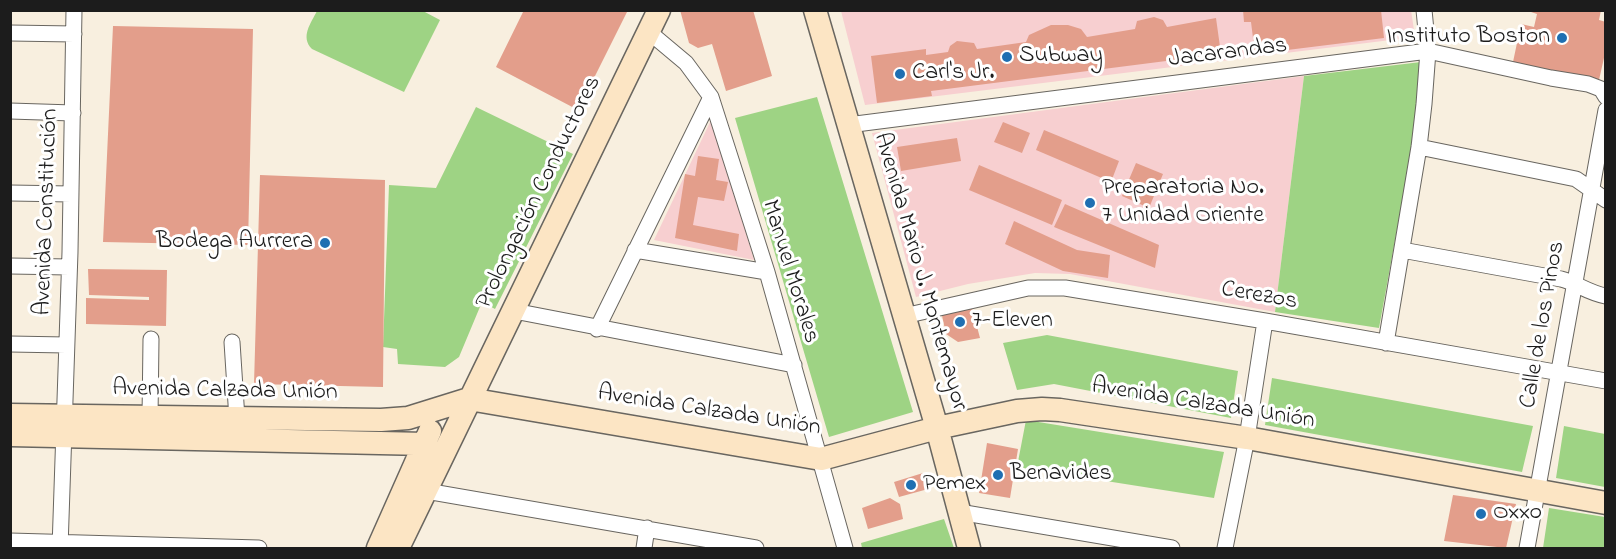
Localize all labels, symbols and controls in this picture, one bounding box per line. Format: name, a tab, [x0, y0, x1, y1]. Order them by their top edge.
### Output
place label: Instituto Boston	[1386, 24, 1550, 52]
marker: Instituto Boston	[1555, 31, 1569, 45]
street label: Jacarandas	[1167, 32, 1289, 76]
place label: Subway	[1019, 43, 1103, 71]
marker: Subway	[1000, 50, 1014, 64]
place label: Carl's Jr.	[912, 60, 994, 88]
marker: Carl's Jr.	[893, 67, 907, 81]
street label: Prolongación Conductores	[471, 72, 609, 314]
street label: Avenida Constitución	[30, 108, 66, 316]
street label: Avenida Mario J. Montemayor	[865, 130, 973, 414]
place label: Preparatoria No. 7 Unidad Oriente	[1102, 175, 1264, 231]
marker: Preparatoria No. 7 Unidad Oriente	[1083, 196, 1097, 210]
street label: Manuel Morales	[754, 197, 824, 347]
place label: Bodega Aurrera	[156, 229, 313, 257]
marker: Bodega Aurrera	[318, 236, 332, 250]
street label: Calle de los Pinos	[1515, 239, 1573, 411]
street label: Cerezos	[1219, 276, 1299, 318]
place label: 7-Eleven	[972, 308, 1053, 336]
marker: 7-Eleven	[953, 315, 967, 329]
street label: Avenida Calzada Unión	[1089, 373, 1317, 437]
street label: Avenida Calzada Unión	[112, 376, 338, 408]
street label: Avenida Calzada Unión	[595, 380, 823, 444]
place label: Benavides	[1010, 461, 1112, 489]
marker: Benavides	[991, 468, 1005, 482]
place label: Pemex	[923, 471, 986, 499]
marker: Pemex	[904, 478, 918, 492]
place label: Oxxo	[1493, 500, 1542, 528]
marker: Oxxo	[1474, 507, 1488, 521]

